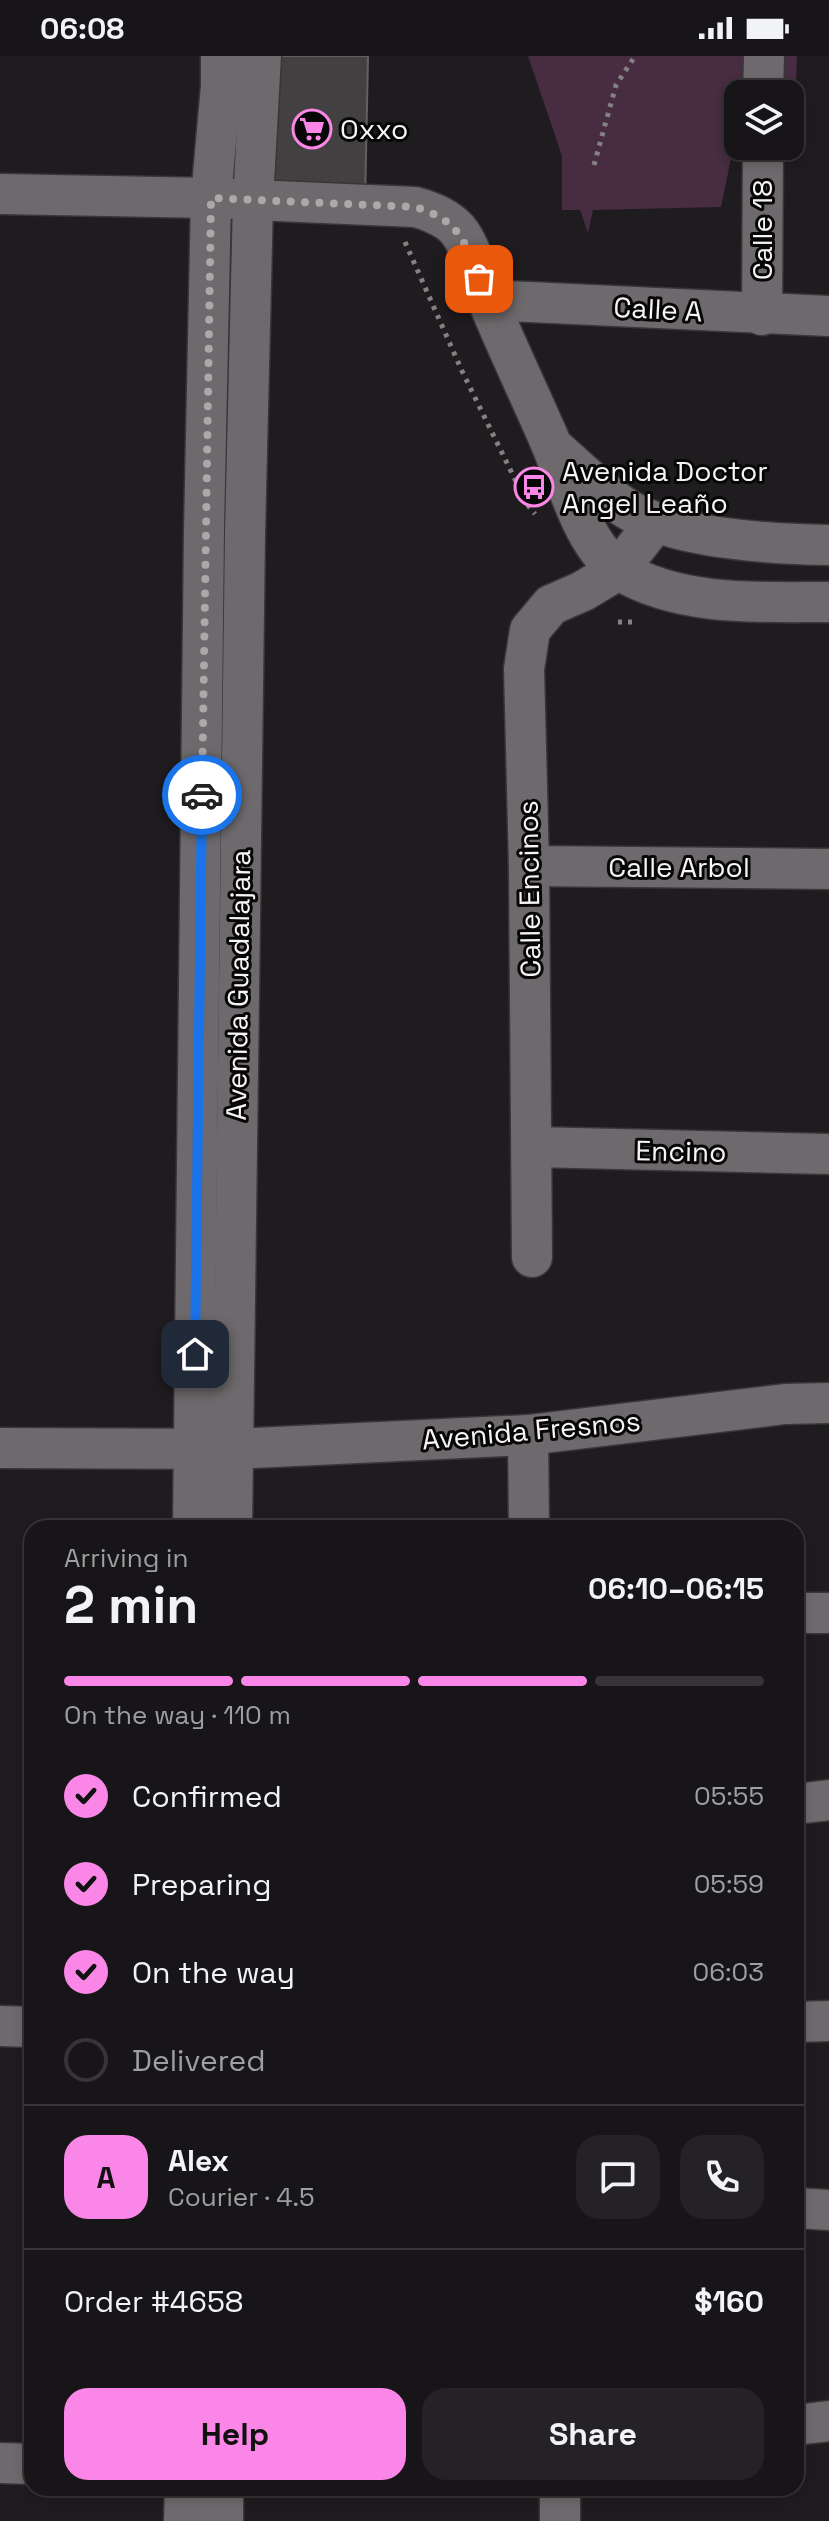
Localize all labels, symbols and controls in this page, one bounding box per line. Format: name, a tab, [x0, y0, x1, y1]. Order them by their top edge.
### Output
text: 06:08	[40, 9, 124, 48]
map controls	[724, 80, 804, 160]
button: layers	[724, 80, 804, 160]
supermarket icon: Oxxo	[291, 108, 333, 150]
place label: Oxxo	[340, 111, 408, 147]
street label: Calle 18	[744, 180, 780, 280]
pin	[445, 245, 513, 313]
icon: bag	[457, 257, 501, 301]
street label: Calle A	[613, 289, 703, 329]
place label: Avenida Doctor Angel Leaño	[562, 453, 768, 521]
bus stop icon: Avenida Doctor Angel Leaño	[513, 466, 555, 508]
courier	[162, 755, 242, 835]
icon: car	[180, 773, 224, 817]
street label: Calle Encinos	[509, 800, 549, 978]
street label: Avenida Guadalajara	[218, 849, 258, 1121]
street label: Calle Arbol	[608, 849, 750, 885]
street label: Encino	[635, 1132, 727, 1170]
pin	[161, 1320, 229, 1388]
icon: home	[173, 1332, 217, 1376]
street label: Avenida Fresnos	[420, 1403, 642, 1457]
text: Arriving in	[64, 1541, 188, 1575]
text: 06:10–06:15	[588, 1569, 764, 1608]
text: 2 min	[64, 1572, 198, 1638]
text: On the way · 110 m	[64, 1698, 291, 1732]
icon: check	[64, 1774, 108, 1818]
text: Confirmed	[132, 1777, 282, 1816]
text: 05:55	[694, 1779, 764, 1813]
icon: check	[64, 1862, 108, 1906]
text: Preparing	[132, 1865, 271, 1904]
text: 05:59	[694, 1867, 764, 1901]
icon: check	[64, 1950, 108, 1994]
text: On the way	[132, 1953, 295, 1992]
text: 06:03	[692, 1955, 764, 1989]
text: Delivered	[132, 2041, 266, 2080]
button: chat	[576, 2135, 660, 2219]
button: phone	[680, 2135, 764, 2219]
text: Alex	[168, 2141, 229, 2180]
text: A	[96, 2158, 116, 2197]
text: Courier · 4.5	[168, 2180, 315, 2214]
text: Order #4658	[64, 2282, 244, 2321]
text: $160	[694, 2282, 764, 2321]
button: Help	[64, 2388, 406, 2480]
button: Share	[422, 2388, 764, 2480]

